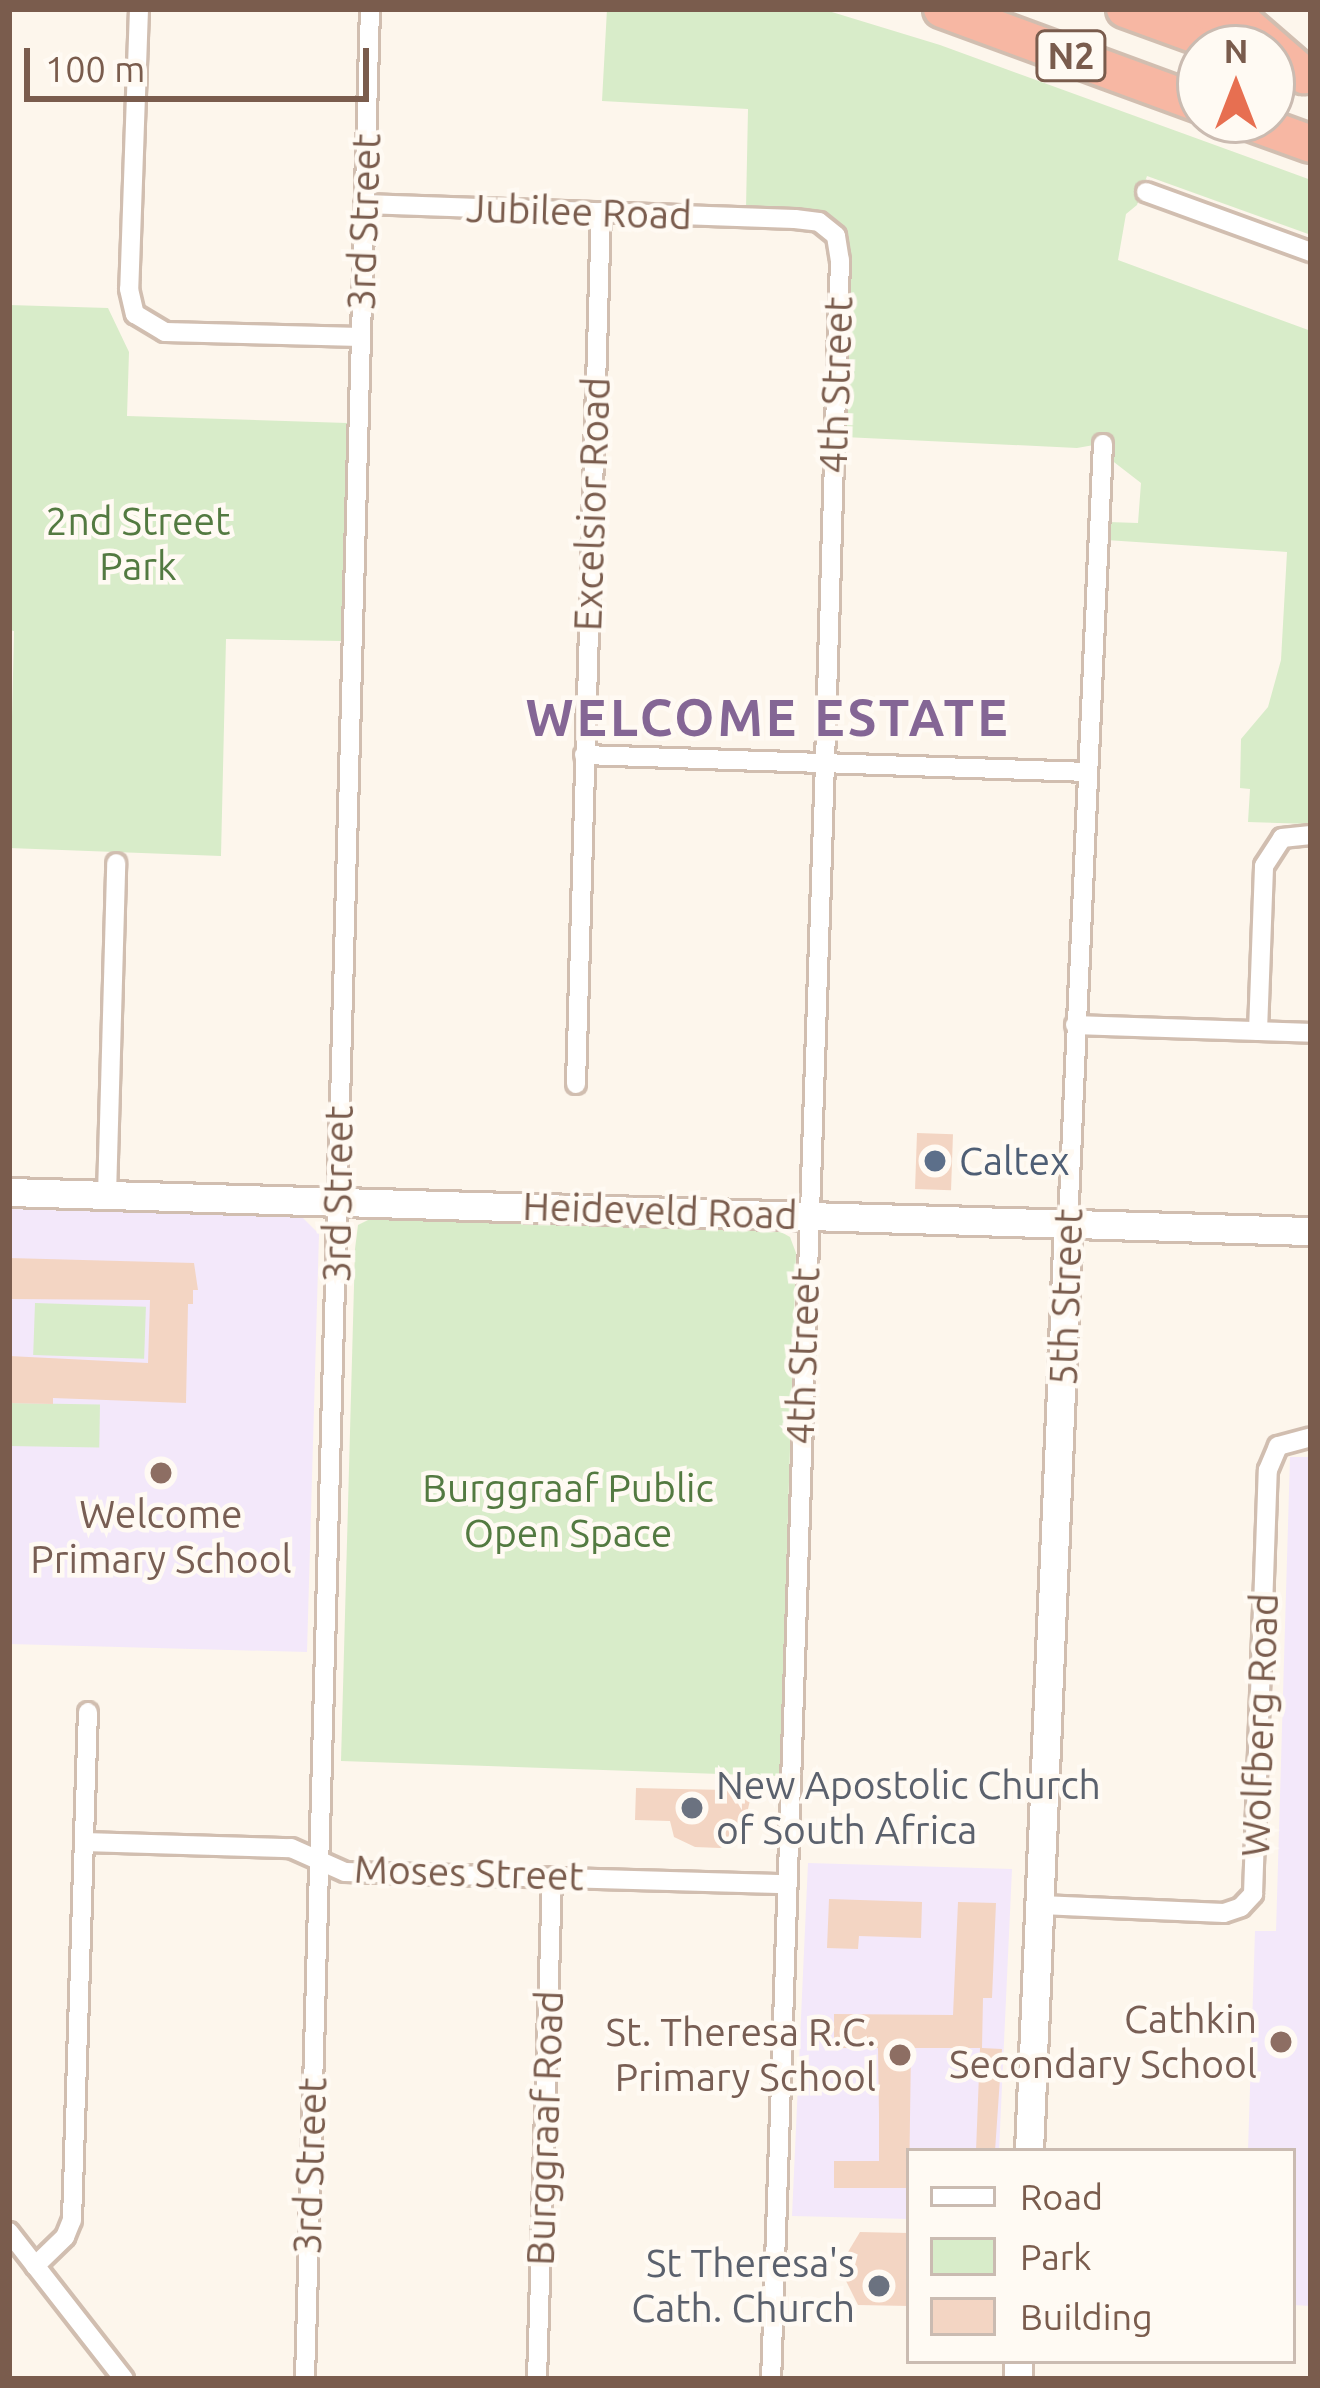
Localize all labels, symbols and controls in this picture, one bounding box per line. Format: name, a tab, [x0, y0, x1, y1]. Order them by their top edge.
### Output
scale bar	[30, 24, 375, 98]
north arrow	[1176, 24, 1296, 144]
road number: N2	[1035, 26, 1107, 86]
text: N	[1224, 32, 1248, 69]
text: 100 m	[45, 48, 145, 89]
street label: 3rd Street	[338, 133, 390, 311]
street label: Jubilee Road	[465, 185, 693, 239]
street label: 4th Street	[810, 296, 862, 474]
street label: Excelsior Road	[564, 376, 620, 632]
park label: 2nd Street Park	[46, 499, 230, 590]
district label: WELCOME ESTATE	[526, 686, 1010, 748]
street label: 3rd Street	[313, 1105, 363, 1283]
place label: Caltex	[959, 1138, 1070, 1184]
marker: Caltex	[922, 1148, 948, 1174]
street label: Heideveld Road	[522, 1183, 798, 1239]
street label: 5th Street	[1040, 1208, 1092, 1386]
street label: 4th Street	[777, 1267, 829, 1445]
marker: Welcome Primary School	[148, 1460, 174, 1486]
park label: Burggraaf Public Open Space	[422, 1466, 714, 1557]
place label: Welcome Primary School	[30, 1492, 292, 1583]
street label: Wolfberg Road	[1232, 1592, 1288, 1858]
place label: New Apostolic Church of South Africa	[716, 1763, 1101, 1854]
marker: New Apostolic Church of South Africa	[679, 1795, 705, 1821]
street label: Moses Street	[353, 1846, 585, 1900]
street label: Burggraaf Road	[517, 1990, 573, 2266]
place label: Cathkin Secondary School	[949, 1997, 1257, 2088]
place label: St. Theresa R.C. Primary School	[606, 2010, 876, 2101]
marker: Cathkin Secondary School	[1268, 2029, 1294, 2055]
marker: St. Theresa R.C. Primary School	[887, 2042, 913, 2068]
street label: 3rd Street	[284, 2077, 336, 2255]
legend	[906, 2148, 1296, 2364]
text: Road	[1020, 2176, 1103, 2217]
text: Park	[1020, 2236, 1092, 2277]
place label: St Theresa's Cath. Church	[631, 2241, 855, 2332]
marker: St Theresa's Cath. Church	[866, 2273, 892, 2299]
text: Building	[1020, 2296, 1153, 2337]

